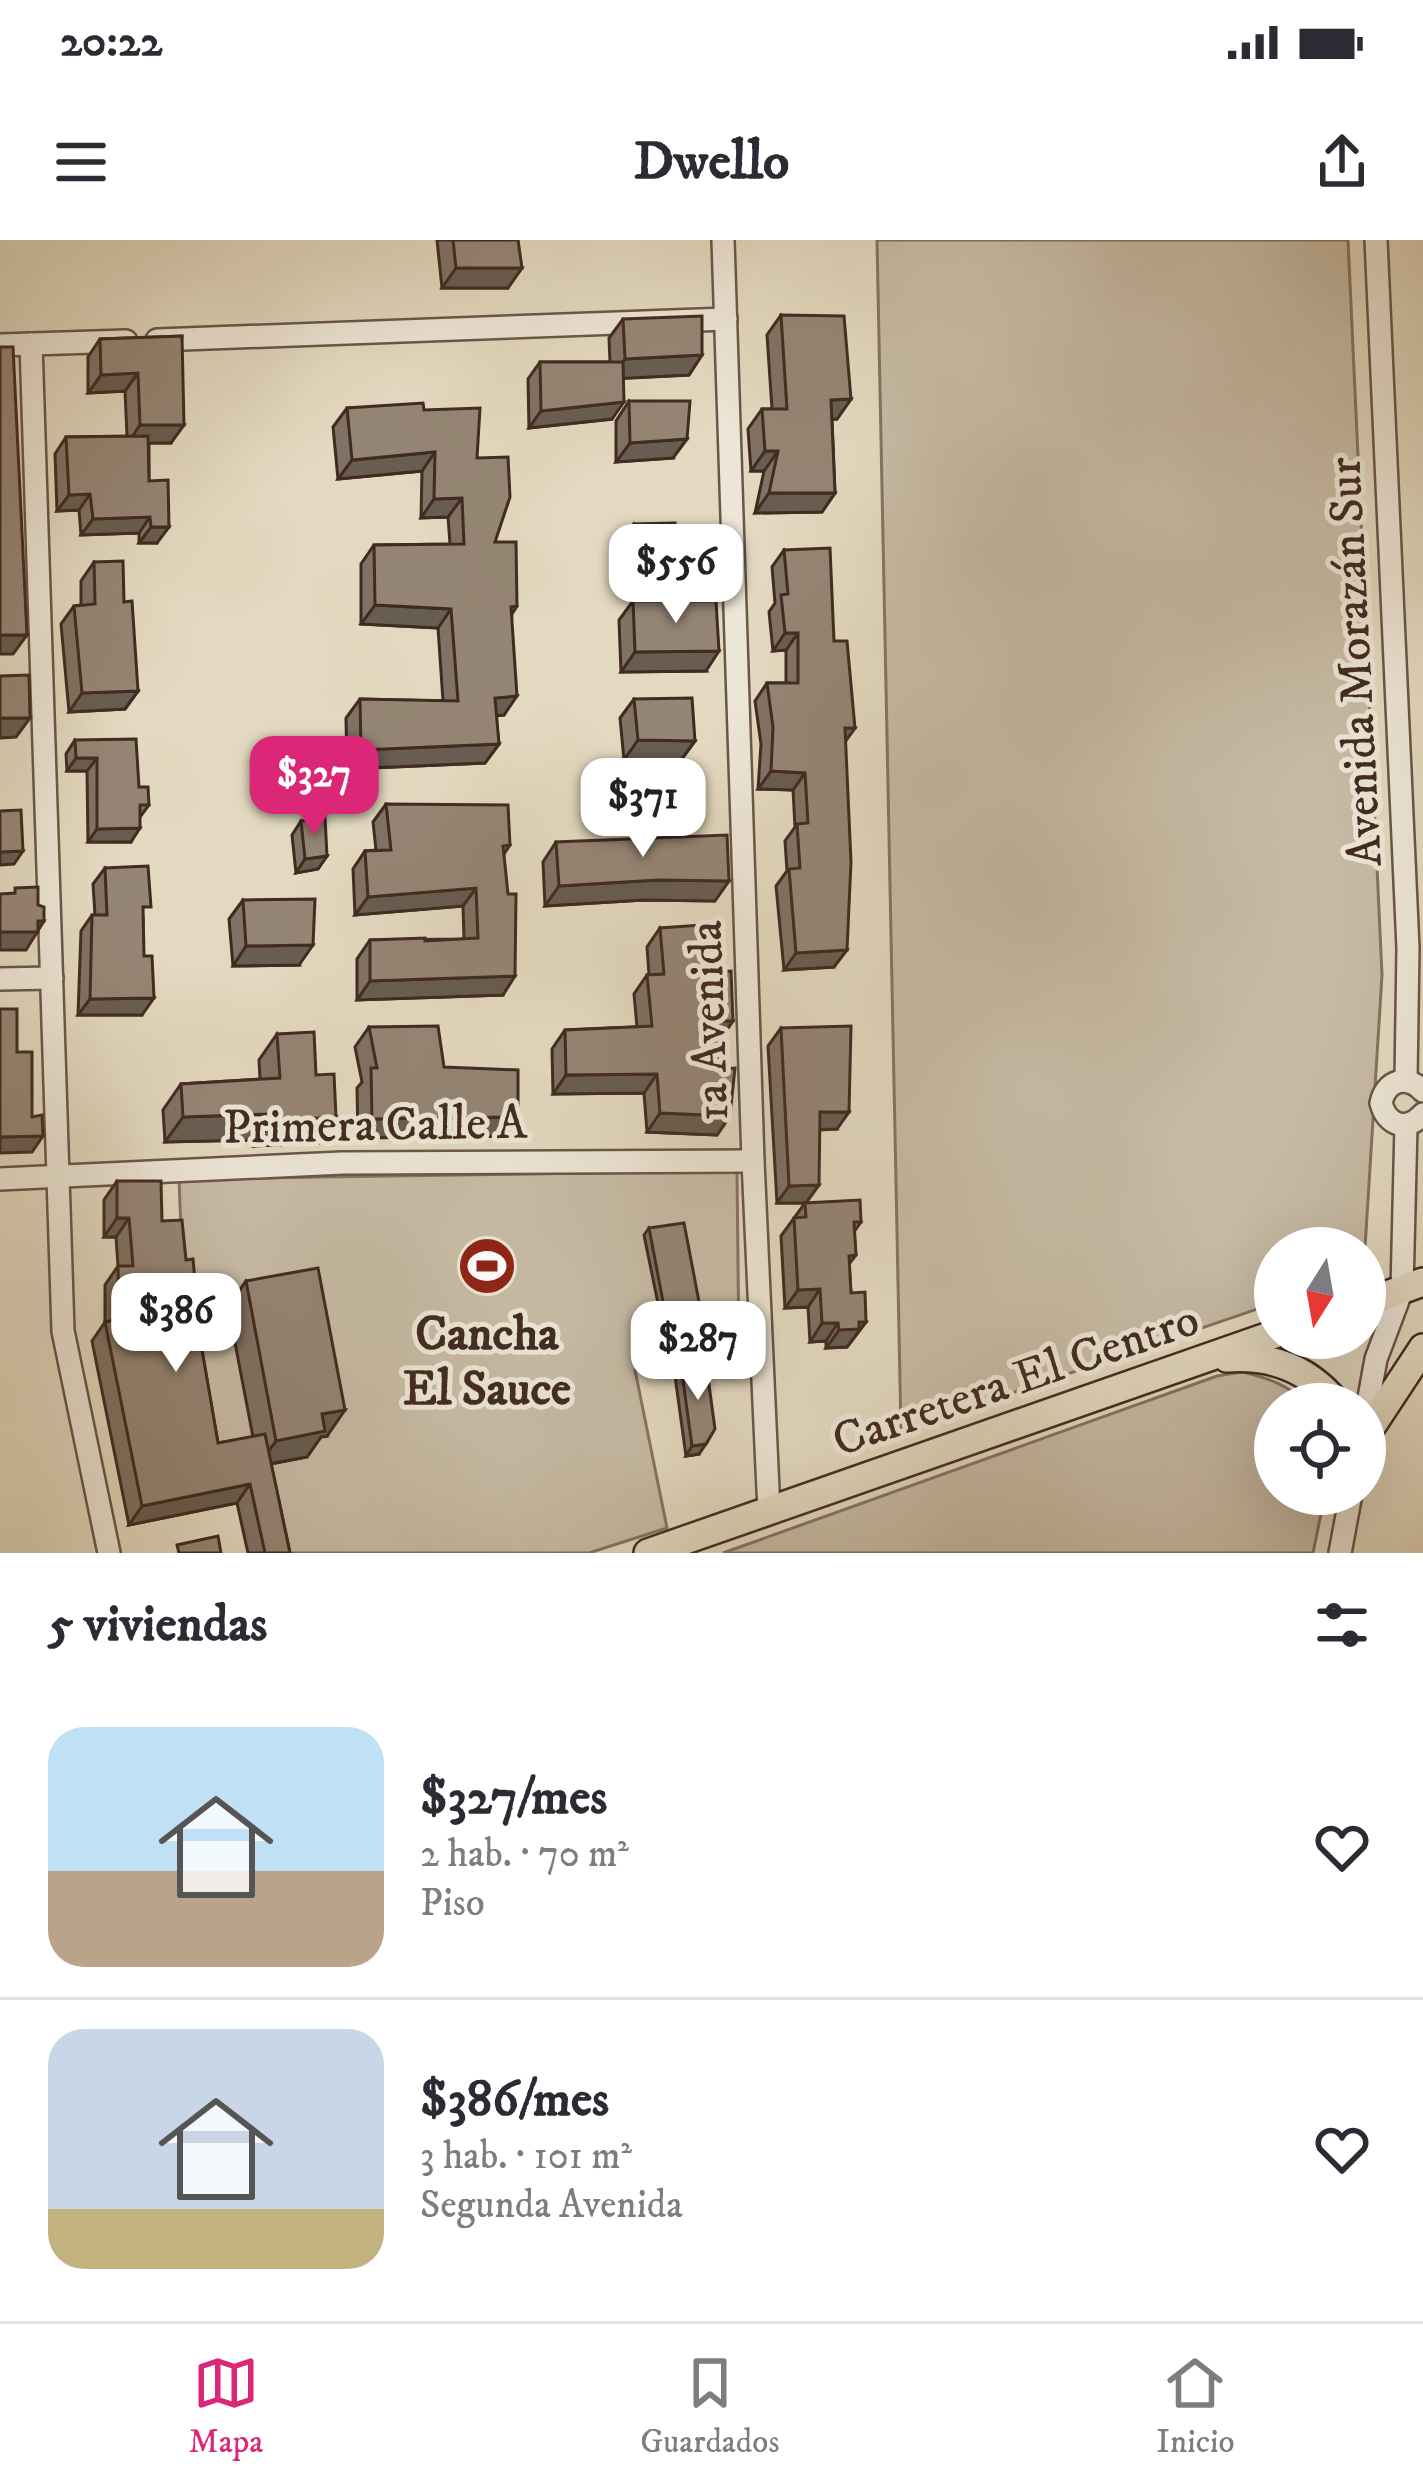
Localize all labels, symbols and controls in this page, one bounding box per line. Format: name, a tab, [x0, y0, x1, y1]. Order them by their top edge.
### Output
text: 20:22	[60, 14, 162, 70]
icon: menu	[48, 129, 114, 195]
text: Dwello	[634, 129, 789, 196]
icon: share	[1309, 129, 1375, 195]
street label: Avenida Morazán Sur	[1315, 455, 1397, 868]
pin: $556	[605, 524, 747, 626]
text: $556	[636, 538, 716, 587]
pin: $327	[243, 736, 385, 838]
text: $327	[277, 750, 351, 799]
pin: $371	[572, 758, 714, 860]
text: $371	[608, 772, 678, 821]
street label: 1a Avenida	[676, 919, 743, 1122]
street label: Primera Calle A	[222, 1093, 528, 1159]
north arrow	[1254, 1227, 1386, 1359]
map controls	[1254, 1227, 1386, 1515]
sports icon: Cancha El Sauce	[456, 1235, 518, 1297]
pin: $386	[105, 1273, 247, 1375]
text: $386	[138, 1287, 214, 1336]
street label: Carretera El Centro	[825, 1290, 1207, 1472]
pin: $287	[627, 1301, 769, 1403]
place label: Cancha El Sauce	[403, 1305, 571, 1420]
text: $287	[658, 1315, 738, 1364]
button: locate	[1254, 1383, 1386, 1515]
icon: filters	[1309, 1592, 1375, 1658]
text: 5 viviendas	[48, 1593, 267, 1657]
text: $327/mes	[420, 1766, 607, 1830]
icon: home	[144, 1775, 288, 1919]
icon: heart	[1309, 1814, 1375, 1880]
text: 2 hab. · 70 m²	[420, 1830, 629, 1879]
text: Piso	[420, 1879, 485, 1928]
text: $386/mes	[420, 2068, 609, 2132]
icon: home	[144, 2077, 288, 2221]
icon: heart	[1309, 2116, 1375, 2182]
text: 3 hab. · 101 m²	[420, 2132, 632, 2181]
text: Segunda Avenida	[420, 2181, 683, 2230]
tab: Mapa	[188, 2350, 263, 2463]
tab: Guardados	[640, 2350, 779, 2463]
tab: Inicio	[1156, 2350, 1234, 2463]

